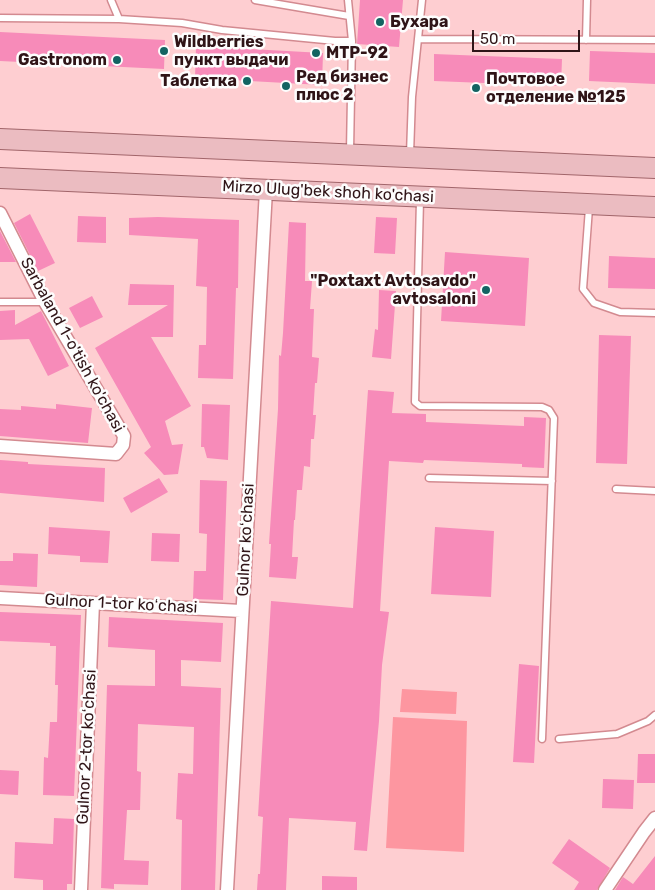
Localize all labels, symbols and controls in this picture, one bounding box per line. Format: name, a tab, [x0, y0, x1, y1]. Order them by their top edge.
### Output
place label: Бухара	[390, 12, 448, 32]
marker: Бухара	[374, 16, 386, 28]
scale bar	[475, 20, 582, 52]
text: 50 m	[480, 30, 515, 48]
place label: Wildberries пункт выдачи	[174, 32, 288, 70]
place label: MTP-92	[326, 43, 388, 63]
marker: Wildberries пункт выдачи	[158, 45, 170, 57]
marker: MTP-92	[310, 47, 322, 59]
place label: Gastronom	[18, 50, 107, 70]
marker: Gastronom	[111, 54, 123, 66]
place label: Ред бизнес плюс 2	[296, 67, 388, 105]
place label: Почтовое отделение №125	[486, 69, 626, 107]
place label: Таблетка	[160, 71, 237, 91]
marker: Таблетка	[241, 75, 253, 87]
marker: Ред бизнес плюс 2	[280, 80, 292, 92]
marker: Почтовое отделение №125	[470, 82, 482, 94]
street label: Mirzo Ulug'bek shoh ko'chasi	[222, 177, 434, 207]
street label: Sarbaland 1-o'tish ko'chasi	[16, 254, 128, 436]
place label: "Poxtaxt Avtosavdo" avtosaloni	[310, 271, 476, 309]
marker: "Poxtaxt Avtosavdo" avtosaloni	[480, 284, 492, 296]
street label: Gulnor koʻchasi	[233, 483, 259, 597]
street label: Gulnor 1-tor koʻchasi	[44, 590, 198, 618]
street label: Gulnor 2-tor koʻchasi	[73, 669, 101, 825]

